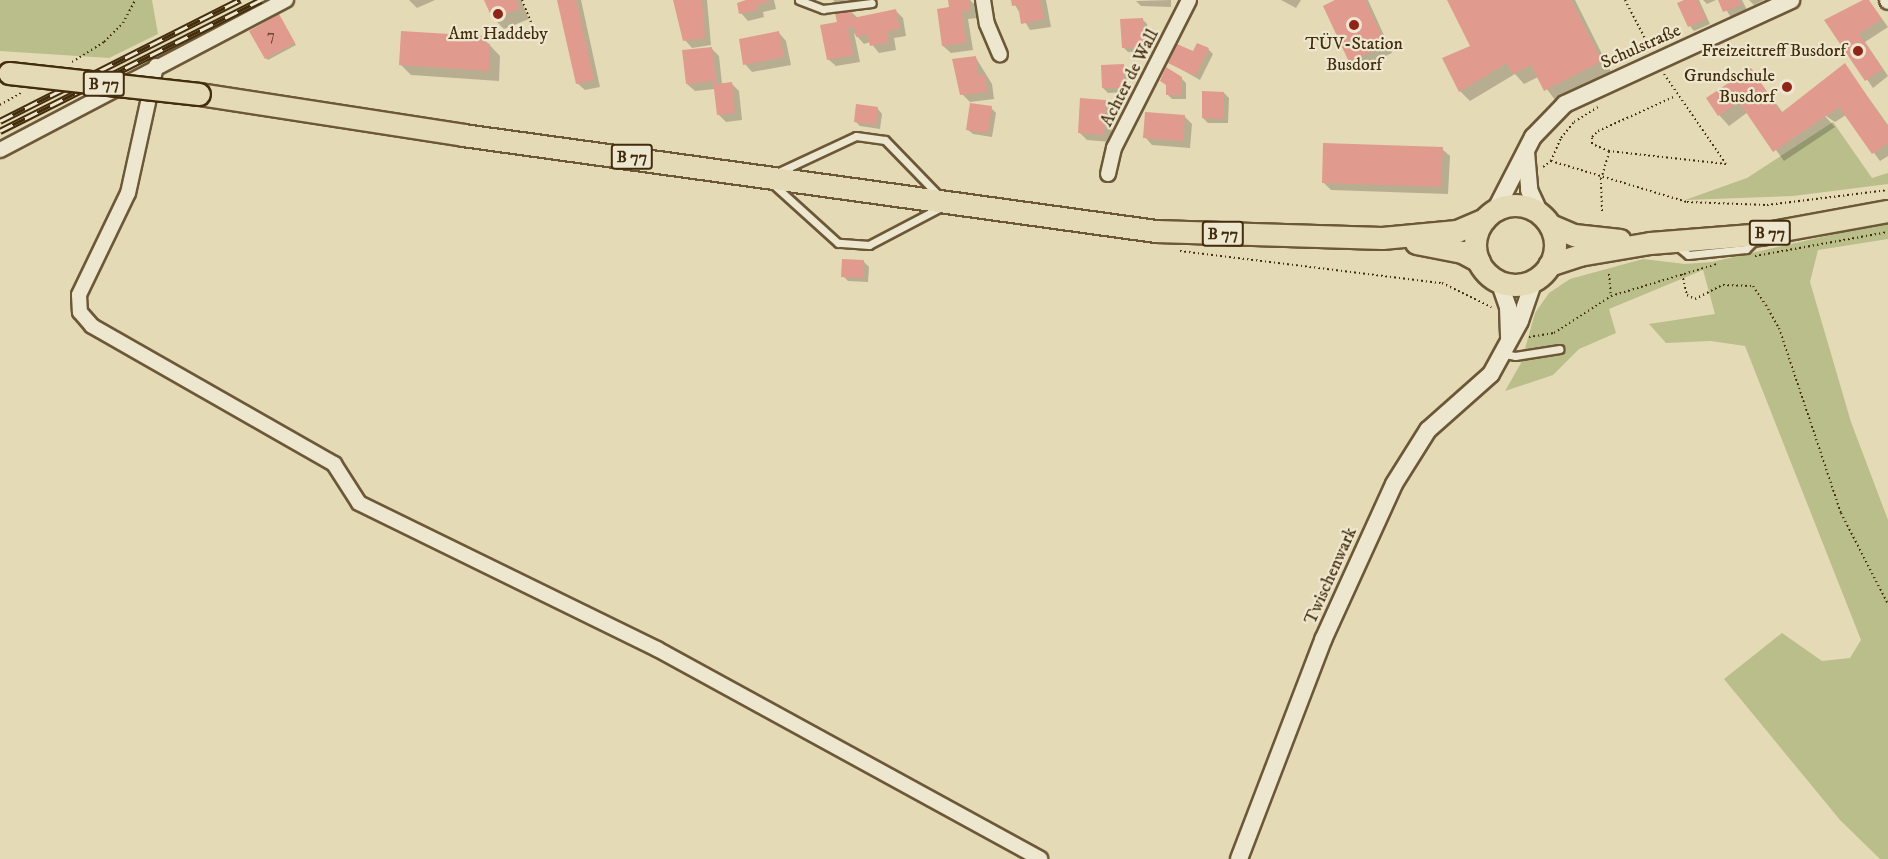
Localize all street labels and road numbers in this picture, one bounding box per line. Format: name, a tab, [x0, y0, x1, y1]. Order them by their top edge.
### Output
street label: Schulstraße	[1598, 20, 1684, 74]
street label: Achter de Wall	[1096, 26, 1164, 130]
road number: B 77	[82, 71, 126, 97]
road number: B 77	[610, 144, 654, 170]
road number: B 77	[1748, 220, 1792, 246]
road number: B 77	[1200, 221, 1246, 247]
street label: Twischenwark	[1300, 524, 1362, 628]

